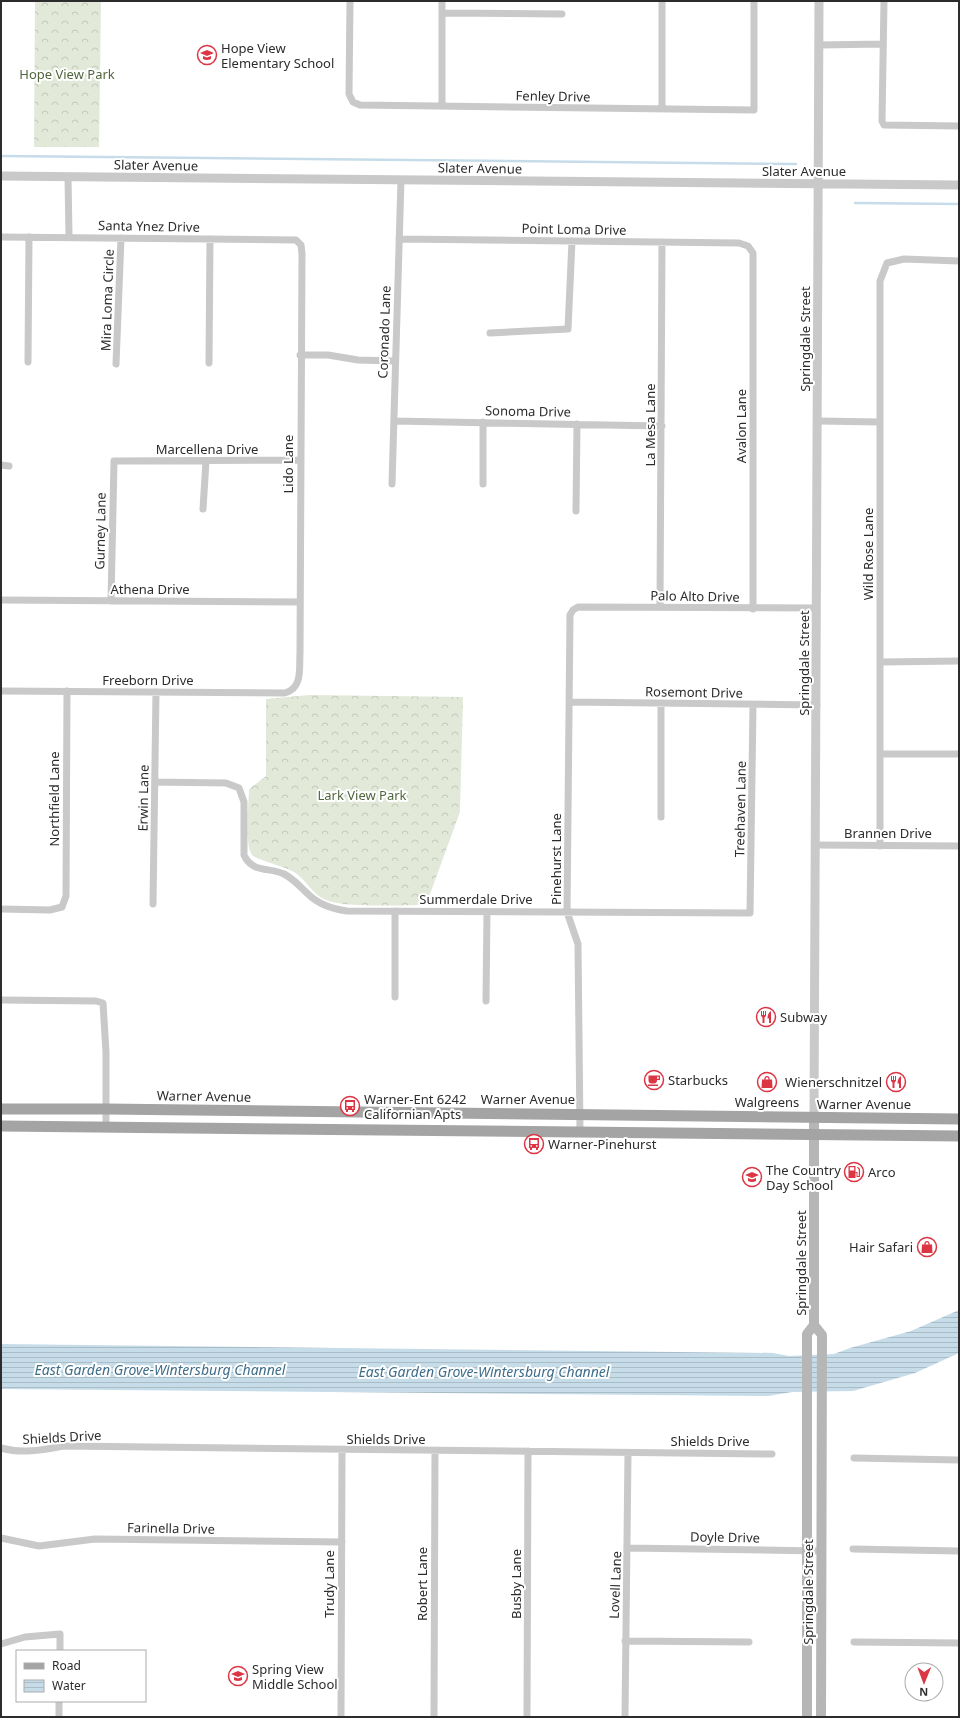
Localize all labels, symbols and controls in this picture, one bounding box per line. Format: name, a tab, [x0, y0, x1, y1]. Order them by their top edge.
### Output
place label: Hope View Elementary School	[221, 39, 334, 72]
school or university icon: Hope View Elementary School	[196, 44, 218, 66]
park label: Hope View Park	[19, 65, 115, 83]
street label: Fenley Drive	[515, 86, 591, 106]
street label: Slater Avenue	[114, 155, 198, 175]
street label: Slater Avenue	[438, 158, 522, 178]
street label: Slater Avenue	[762, 162, 846, 180]
street label: Santa Ynez Drive	[98, 216, 200, 236]
street label: Point Loma Drive	[521, 219, 627, 239]
street label: Mira Loma Circle	[96, 249, 118, 351]
street label: Coronado Lane	[373, 285, 395, 379]
street label: Springdale Street	[796, 286, 814, 392]
street label: La Mesa Lane	[641, 384, 659, 466]
street label: Avalon Lane	[732, 389, 750, 463]
street label: Sonoma Drive	[485, 401, 571, 421]
street label: Lido Lane	[279, 435, 297, 493]
street label: Marcellena Drive	[156, 440, 258, 458]
street label: Gurney Lane	[90, 492, 110, 570]
street label: Wild Rose Lane	[859, 508, 877, 600]
street label: Athena Drive	[110, 580, 190, 598]
street label: Palo Alto Drive	[650, 586, 740, 606]
street label: Springdale Street	[795, 610, 813, 716]
street label: Freeborn Drive	[102, 671, 194, 689]
street label: Rosemont Drive	[645, 682, 743, 702]
street label: Northfield Lane	[45, 751, 63, 847]
street label: Treehaven Lane	[730, 761, 750, 857]
street label: Erwin Lane	[133, 764, 153, 832]
park label: Lark View Park	[317, 786, 407, 804]
street label: Pinehurst Lane	[547, 813, 565, 905]
street label: Brannen Drive	[844, 824, 932, 842]
street label: Summerdale Drive	[419, 890, 533, 908]
restaurant icon: Subway	[755, 1006, 777, 1028]
place label: Subway	[780, 1008, 827, 1026]
cafe icon: Starbucks	[643, 1069, 665, 1091]
place label: Starbucks	[668, 1071, 728, 1089]
shop icon: Walgreens	[756, 1071, 778, 1093]
restaurant icon: Wienerschnitzel	[885, 1071, 907, 1093]
place label: Wienerschnitzel	[785, 1073, 882, 1091]
street label: Warner Avenue	[157, 1086, 251, 1106]
place label: Warner-Ent 6242 Californian Apts	[364, 1090, 467, 1123]
street label: Warner Avenue	[481, 1090, 575, 1108]
place label: Walgreens	[735, 1093, 799, 1111]
bus stop icon: Warner-Ent 6242 Californian Apts	[339, 1095, 361, 1117]
street label: Warner Avenue	[817, 1095, 911, 1113]
bus stop icon: Warner-Pinehurst	[523, 1133, 545, 1155]
place label: Warner-Pinehurst	[548, 1135, 657, 1153]
place label: The Country Day School	[766, 1161, 841, 1194]
fuel station icon: Arco	[843, 1161, 865, 1183]
place label: Arco	[868, 1163, 896, 1181]
school or university icon: The Country Day School	[741, 1166, 763, 1188]
street label: Springdale Street	[792, 1210, 810, 1316]
shop icon: Hair Safari	[916, 1236, 938, 1258]
place label: Hair Safari	[849, 1238, 913, 1256]
water label: East Garden Grove-Wintersburg Channel	[35, 1360, 286, 1379]
water label: East Garden Grove-Wintersburg Channel	[359, 1362, 610, 1381]
street label: Shields Drive	[22, 1426, 102, 1448]
street label: Shields Drive	[347, 1430, 425, 1448]
street label: Shields Drive	[671, 1432, 749, 1450]
street label: Farinella Drive	[127, 1518, 215, 1538]
street label: Doyle Drive	[690, 1527, 760, 1547]
street label: Springdale Street	[799, 1539, 817, 1645]
street label: Robert Lane	[413, 1547, 431, 1621]
street label: Busby Lane	[507, 1549, 525, 1619]
street label: Trudy Lane	[320, 1550, 338, 1618]
street label: Lovell Lane	[605, 1551, 625, 1619]
legend	[16, 1650, 146, 1702]
text: Road	[52, 1657, 81, 1674]
place label: Spring View Middle School	[252, 1660, 338, 1693]
north arrow	[904, 1662, 944, 1702]
school or university icon: Spring View Middle School	[227, 1665, 249, 1687]
text: Water	[52, 1677, 86, 1694]
text: N	[919, 1685, 928, 1700]

